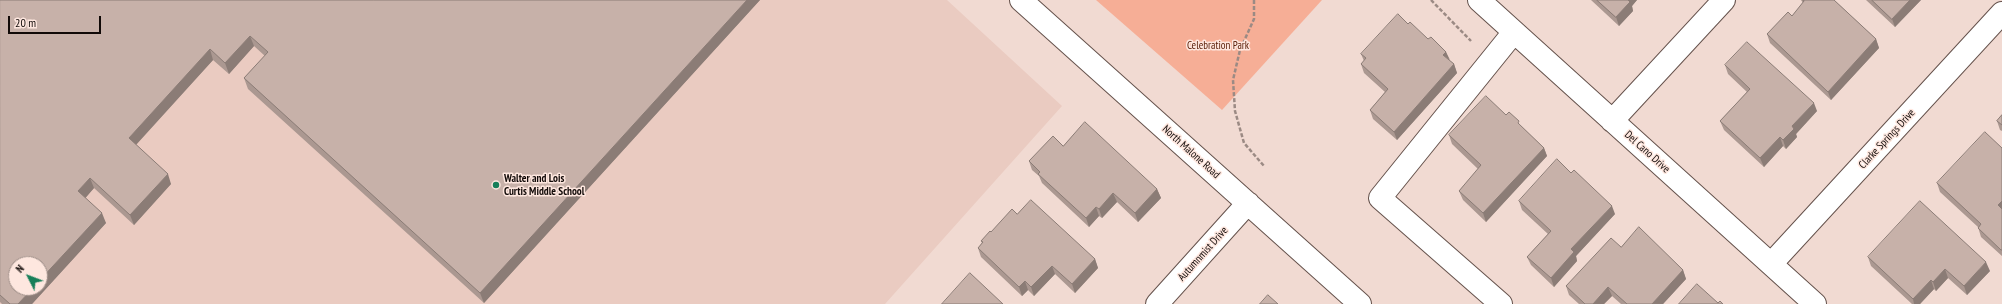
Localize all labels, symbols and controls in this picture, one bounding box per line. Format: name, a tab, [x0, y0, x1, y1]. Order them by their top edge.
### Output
scale bar	[10, 8, 103, 34]
text: 20 m	[15, 15, 36, 30]
park label: Celebration Park	[1187, 39, 1249, 53]
street label: Clarke Springs Drive	[1856, 107, 1918, 171]
street label: North Malone Road	[1159, 123, 1223, 181]
street label: Del Cano Drive	[1622, 128, 1672, 176]
place label: Walter and Lois Curtis Middle School	[504, 172, 584, 198]
marker: Walter and Lois Curtis Middle School	[491, 180, 501, 190]
street label: Autumnmist Drive	[1175, 224, 1231, 284]
north arrow	[8, 256, 48, 296]
text: N	[13, 262, 27, 276]

